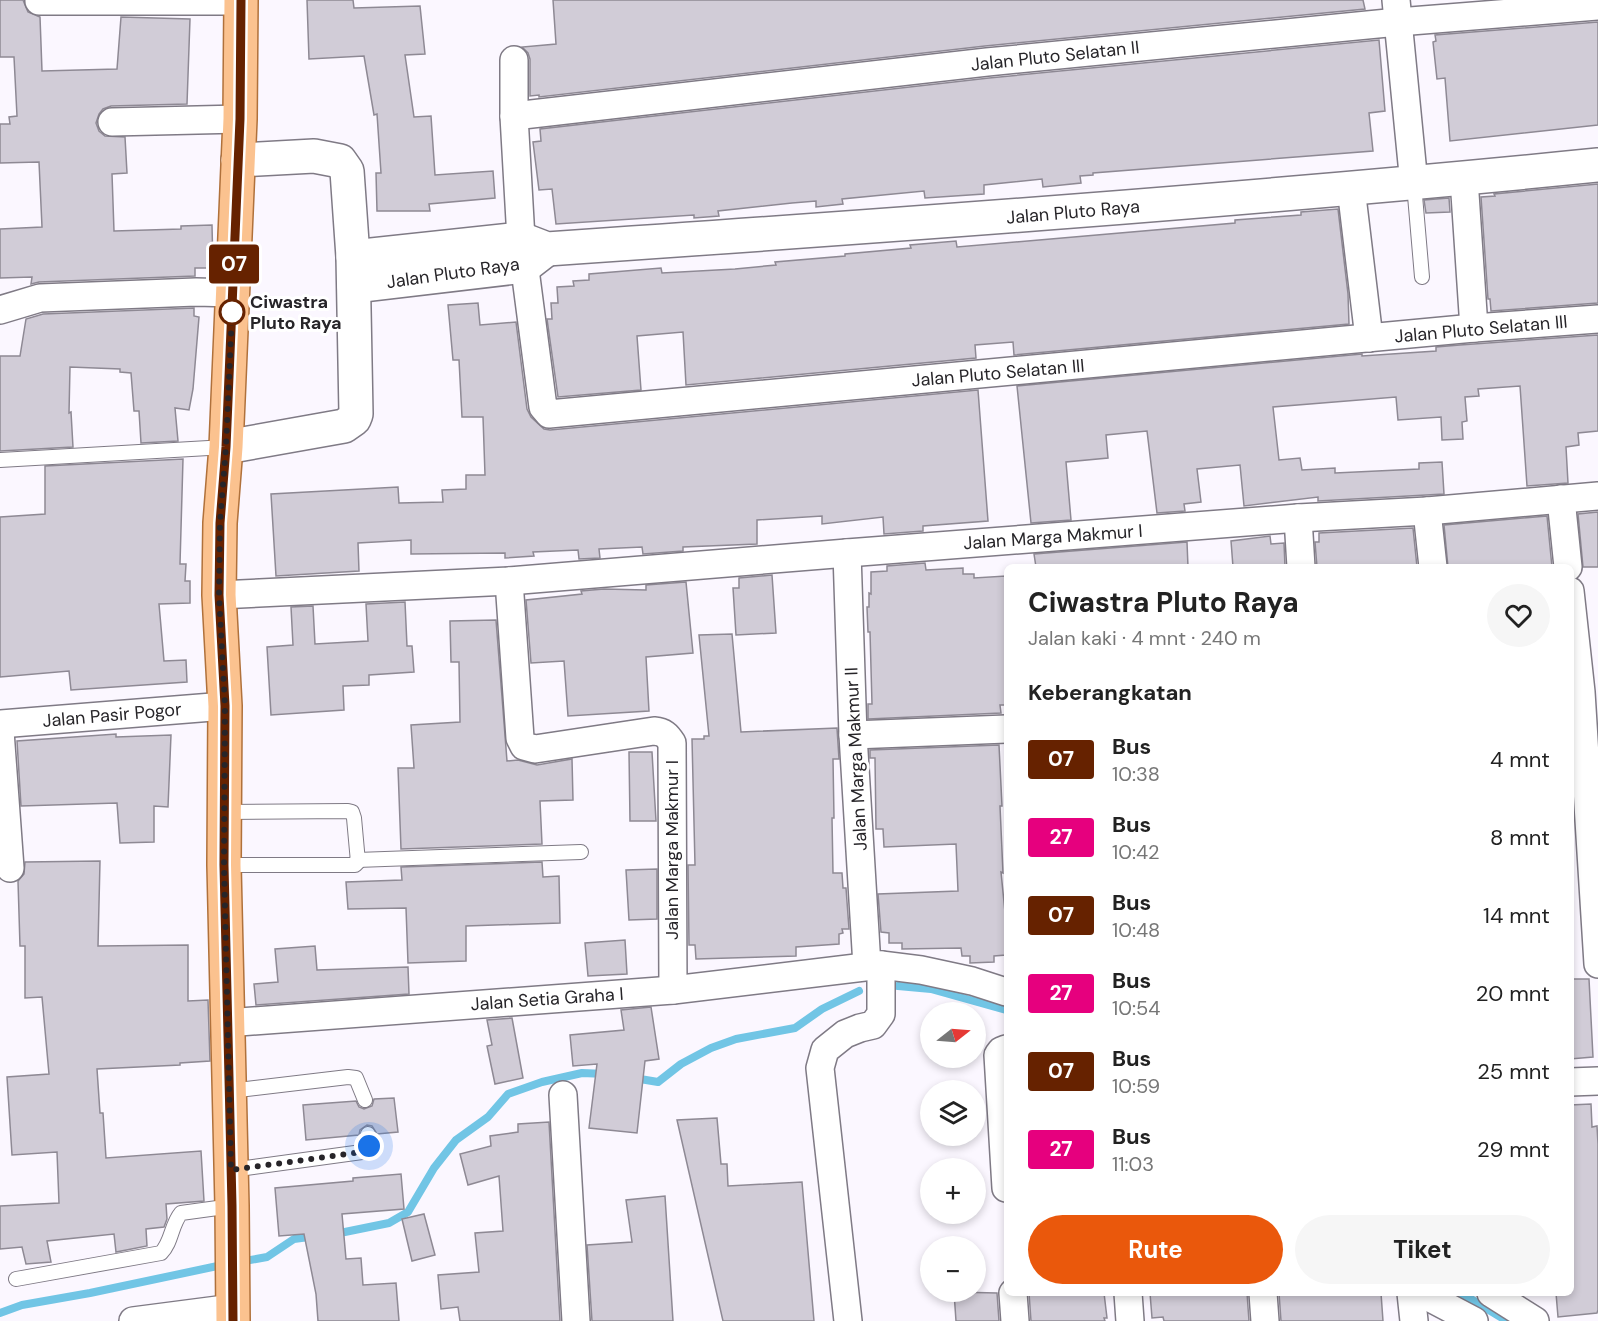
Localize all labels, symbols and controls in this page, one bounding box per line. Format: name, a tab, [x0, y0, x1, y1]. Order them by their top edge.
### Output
street label: Jalan Pluto Selatan II	[970, 35, 1140, 77]
street label: Jalan Pluto Raya	[1005, 194, 1141, 230]
line badge: 07	[207, 244, 261, 284]
text: 07	[221, 250, 247, 278]
street label: Jalan Pluto Raya	[385, 252, 521, 294]
place label: Ciwastra Pluto Raya	[250, 290, 342, 335]
marker: Ciwastra Pluto Raya	[219, 299, 245, 325]
street label: Jalan Pluto Selatan III	[1393, 309, 1569, 349]
street label: Jalan Pluto Selatan III	[910, 353, 1086, 393]
street label: Jalan Marga Makmur I	[963, 519, 1143, 555]
text: Ciwastra Pluto Raya	[1028, 584, 1299, 621]
button: heart	[1487, 584, 1550, 647]
text: Jalan kaki · 4 mnt · 240 m	[1028, 625, 1261, 651]
street label: Jalan Marga Makmur II	[839, 667, 873, 851]
text: Keberangkatan	[1028, 678, 1192, 707]
street label: Jalan Pasir Pogor	[41, 697, 183, 733]
text: Bus	[1112, 732, 1151, 761]
text: 07	[1048, 745, 1074, 773]
text: 4 mnt	[1490, 745, 1550, 774]
street label: Jalan Marga Makmur I	[660, 760, 684, 940]
text: 10:38	[1112, 761, 1160, 787]
text: Bus	[1112, 810, 1151, 839]
text: 27	[1049, 823, 1073, 851]
text: 8 mnt	[1490, 823, 1550, 852]
text: 10:42	[1112, 839, 1160, 865]
text: Bus	[1112, 888, 1151, 917]
text: 07	[1048, 901, 1074, 929]
text: 14 mnt	[1483, 901, 1550, 930]
text: 10:48	[1112, 917, 1160, 943]
text: Bus	[1112, 966, 1151, 995]
text: 27	[1049, 979, 1073, 1007]
text: 20 mnt	[1476, 979, 1550, 1008]
street label: Jalan Setia Graha I	[470, 982, 624, 1016]
text: 10:54	[1112, 995, 1160, 1021]
north arrow	[920, 1002, 986, 1068]
map controls	[920, 1002, 986, 1302]
text: Bus	[1112, 1044, 1151, 1073]
text: 07	[1048, 1057, 1074, 1085]
text: 25 mnt	[1477, 1057, 1550, 1086]
text: 10:59	[1112, 1073, 1160, 1099]
button: layers	[920, 1080, 986, 1146]
text: Bus	[1112, 1122, 1151, 1151]
your location	[354, 1131, 384, 1161]
text: 27	[1049, 1135, 1073, 1163]
text: 29 mnt	[1477, 1135, 1550, 1164]
text: 11:03	[1112, 1151, 1154, 1177]
button: +	[920, 1158, 986, 1224]
button: Rute	[1028, 1215, 1283, 1284]
button: Tiket	[1295, 1215, 1550, 1284]
button: −	[920, 1236, 986, 1302]

